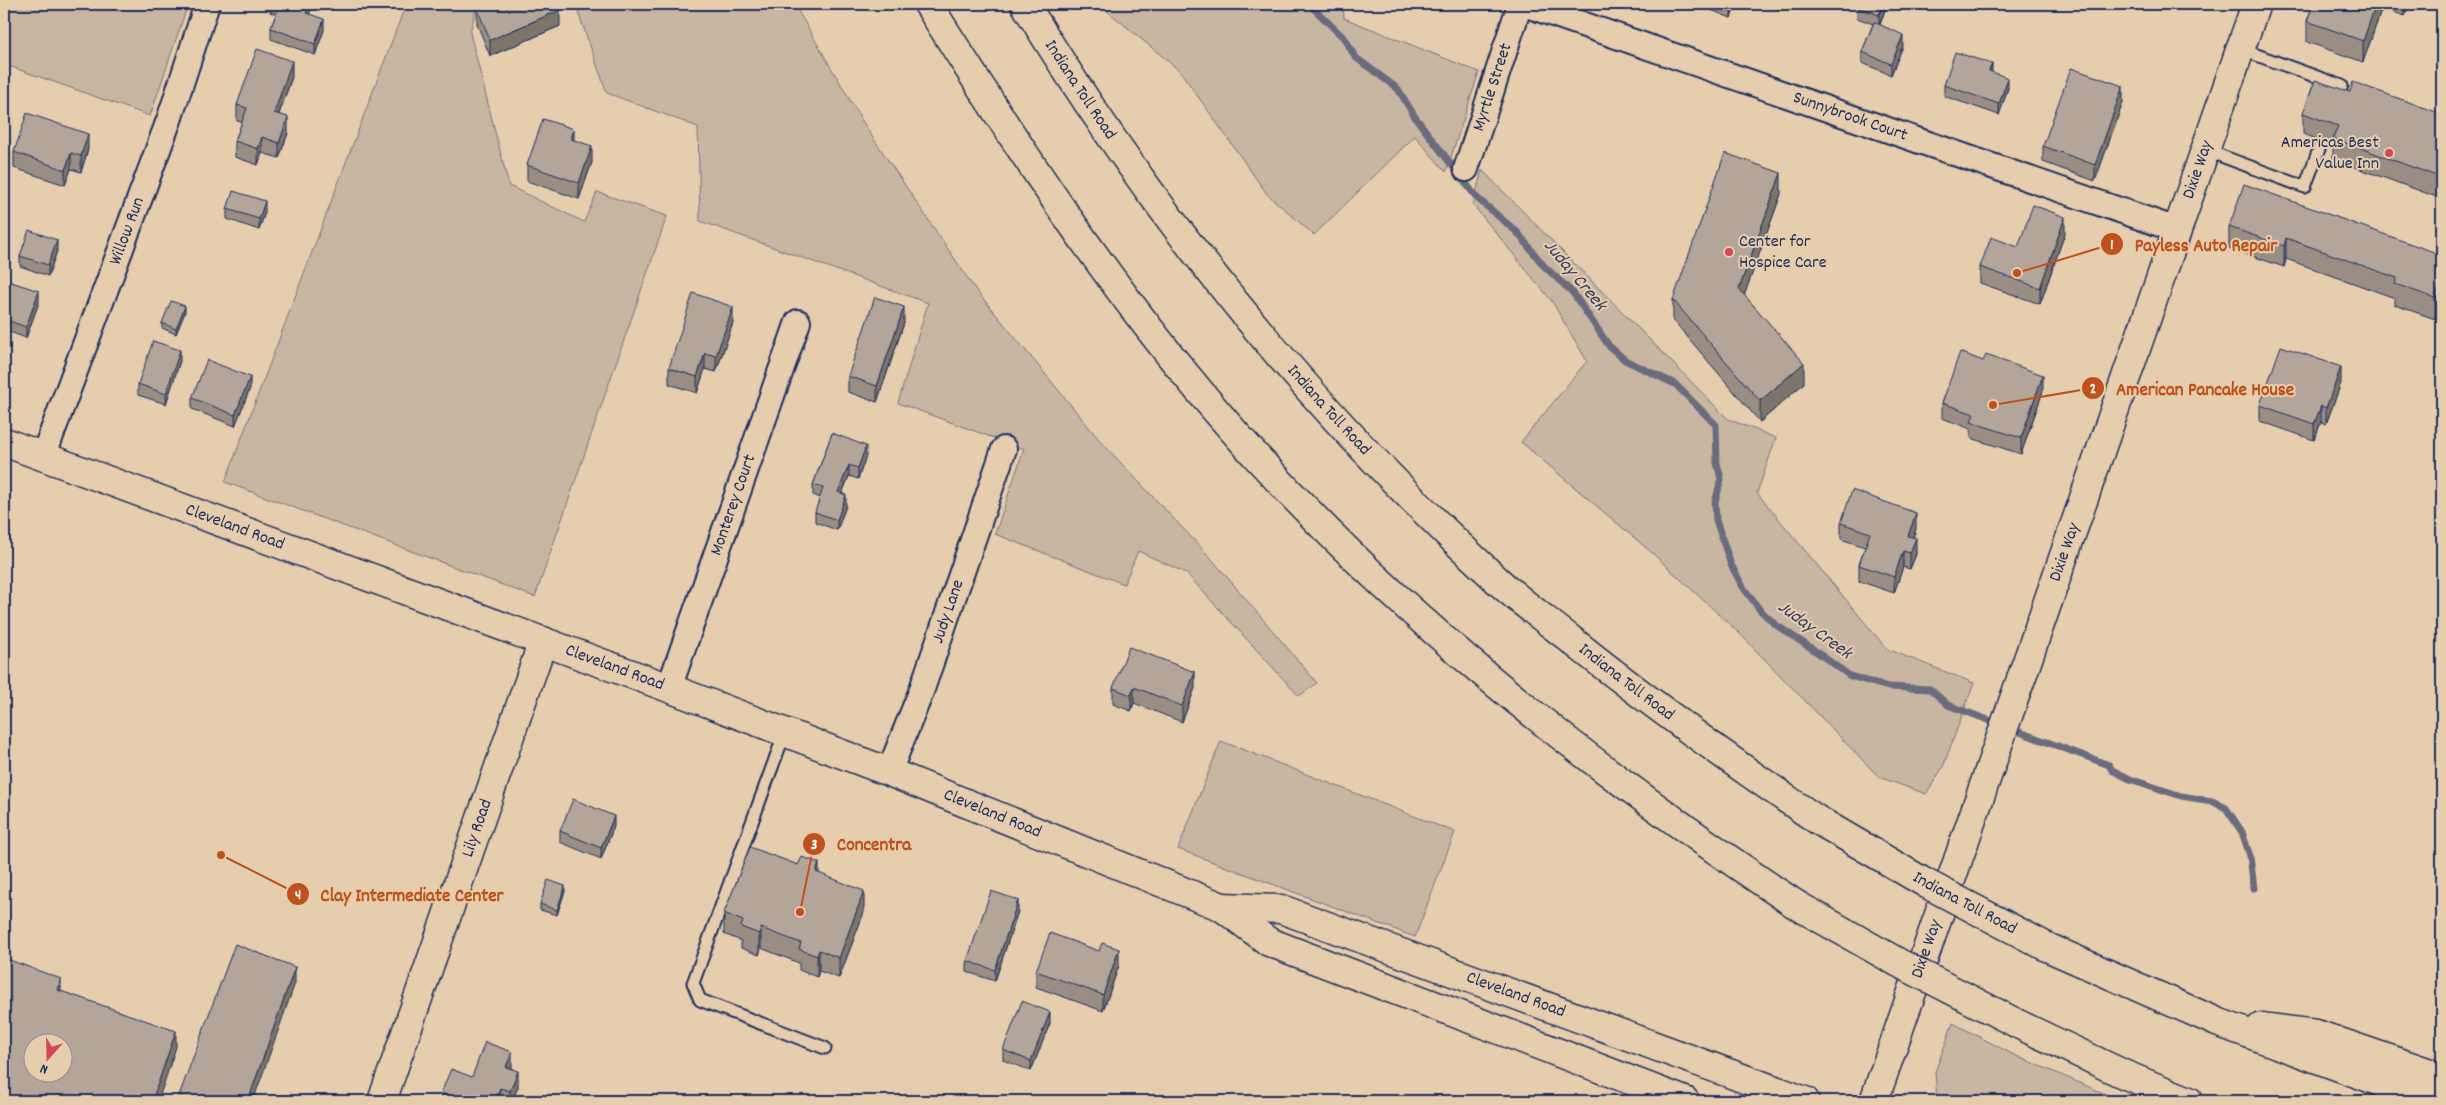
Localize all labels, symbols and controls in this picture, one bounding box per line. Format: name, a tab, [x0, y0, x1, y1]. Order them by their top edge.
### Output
street label: Indiana Toll Road	[1038, 35, 1122, 145]
street label: Myrtle Street	[1467, 40, 1519, 135]
street label: Sunnybrook Court	[1789, 85, 1911, 148]
place label: Americas Best Value Inn	[2281, 131, 2379, 177]
street label: Dixie Way	[2176, 136, 2220, 203]
marker: Americas Best Value Inn	[2383, 147, 2395, 159]
street label: Willow Run	[103, 194, 152, 269]
callout: Payless Auto Repair	[2100, 227, 2287, 261]
place label: Center for Hospice Care	[1739, 230, 1827, 276]
water label: Juday Creek	[1536, 234, 1613, 319]
text: Payless Auto Repair	[2135, 234, 2278, 261]
text: 1	[2110, 235, 2114, 257]
marker: Center for Hospice Care	[1723, 246, 1735, 258]
street label: Indiana Toll Road	[1281, 359, 1376, 461]
callout: American Pancake House	[2081, 371, 2304, 405]
text: American Pancake House	[2116, 378, 2294, 405]
text: 2	[2090, 379, 2096, 401]
street label: Monterey Court	[704, 451, 763, 559]
street label: Cleveland Road	[182, 498, 288, 557]
street label: Dixie Way	[2043, 519, 2087, 585]
street label: Judy Lane	[926, 576, 971, 647]
water label: Juday Creek	[1771, 595, 1858, 668]
street label: Cleveland Road	[561, 638, 668, 698]
street label: Indiana Toll Road	[1573, 638, 1679, 727]
street label: Cleveland Road	[939, 783, 1045, 845]
street label: Lily Road	[456, 796, 499, 861]
callout: Concentra	[802, 827, 921, 861]
text: Concentra	[837, 833, 912, 860]
text: 3	[811, 835, 818, 857]
street label: Indiana Toll Road	[1908, 866, 2021, 942]
callout: Clay Intermediate Center	[285, 877, 514, 911]
text: Clay Intermediate Center	[320, 884, 505, 911]
text: 4	[295, 885, 301, 907]
street label: Dixie Way	[1905, 916, 1949, 982]
street label: Cleveland Road	[1463, 965, 1569, 1025]
north arrow	[22, 1032, 72, 1082]
text: N	[37, 1058, 51, 1079]

